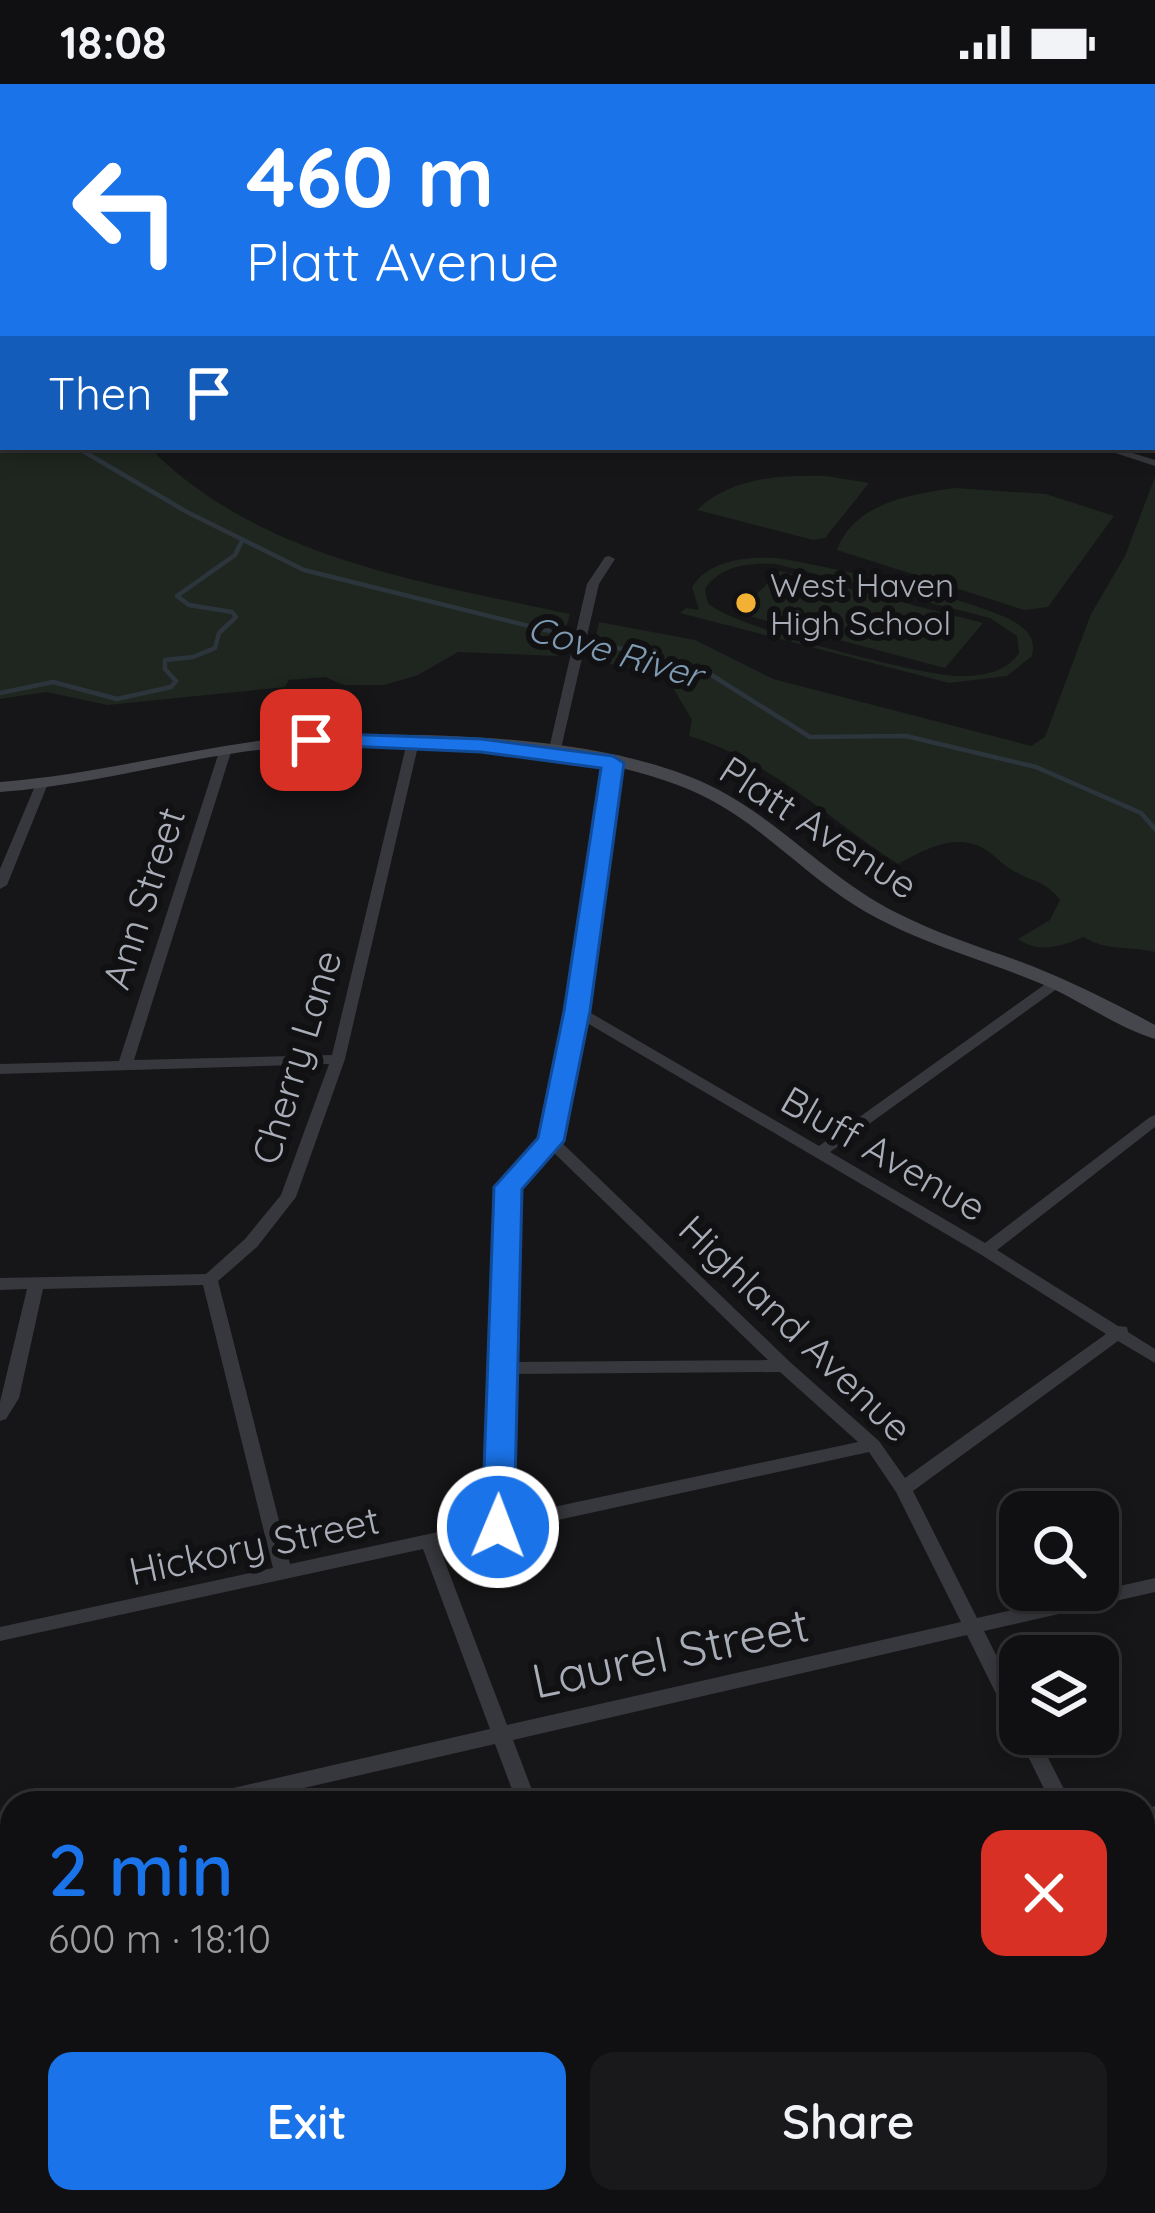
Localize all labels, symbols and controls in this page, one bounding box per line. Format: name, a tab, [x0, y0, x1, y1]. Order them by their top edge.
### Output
text: 18:08	[60, 14, 167, 70]
text: 460 m	[246, 123, 494, 228]
icon: left	[48, 132, 204, 288]
text: Platt Avenue	[246, 227, 559, 295]
icon: arrive	[176, 360, 242, 426]
text: Then	[48, 365, 152, 421]
place label: West Haven High School	[770, 564, 954, 643]
marker: West Haven High School	[733, 590, 759, 616]
water label: Cove River	[523, 605, 711, 698]
pin	[260, 689, 362, 791]
icon: arrive	[278, 707, 344, 773]
street label: Platt Avenue	[711, 745, 927, 909]
street label: Ann Street	[91, 801, 195, 995]
street label: Cherry Lane	[240, 944, 352, 1170]
street label: Bluff Avenue	[773, 1075, 995, 1231]
street label: Highland Avenue	[669, 1204, 923, 1452]
position arrow	[435, 1464, 561, 1590]
map controls	[999, 1491, 1119, 1755]
button: search	[999, 1491, 1119, 1611]
street label: Hickory Street	[124, 1495, 384, 1595]
street label: Laurel Street	[526, 1593, 814, 1711]
button: layers	[999, 1635, 1119, 1755]
text: 2 min	[48, 1824, 234, 1914]
button: close	[981, 1830, 1107, 1956]
text: 600 m · 18:10	[48, 1914, 271, 1963]
button: Exit	[48, 2052, 566, 2190]
button: Share	[590, 2052, 1107, 2190]

